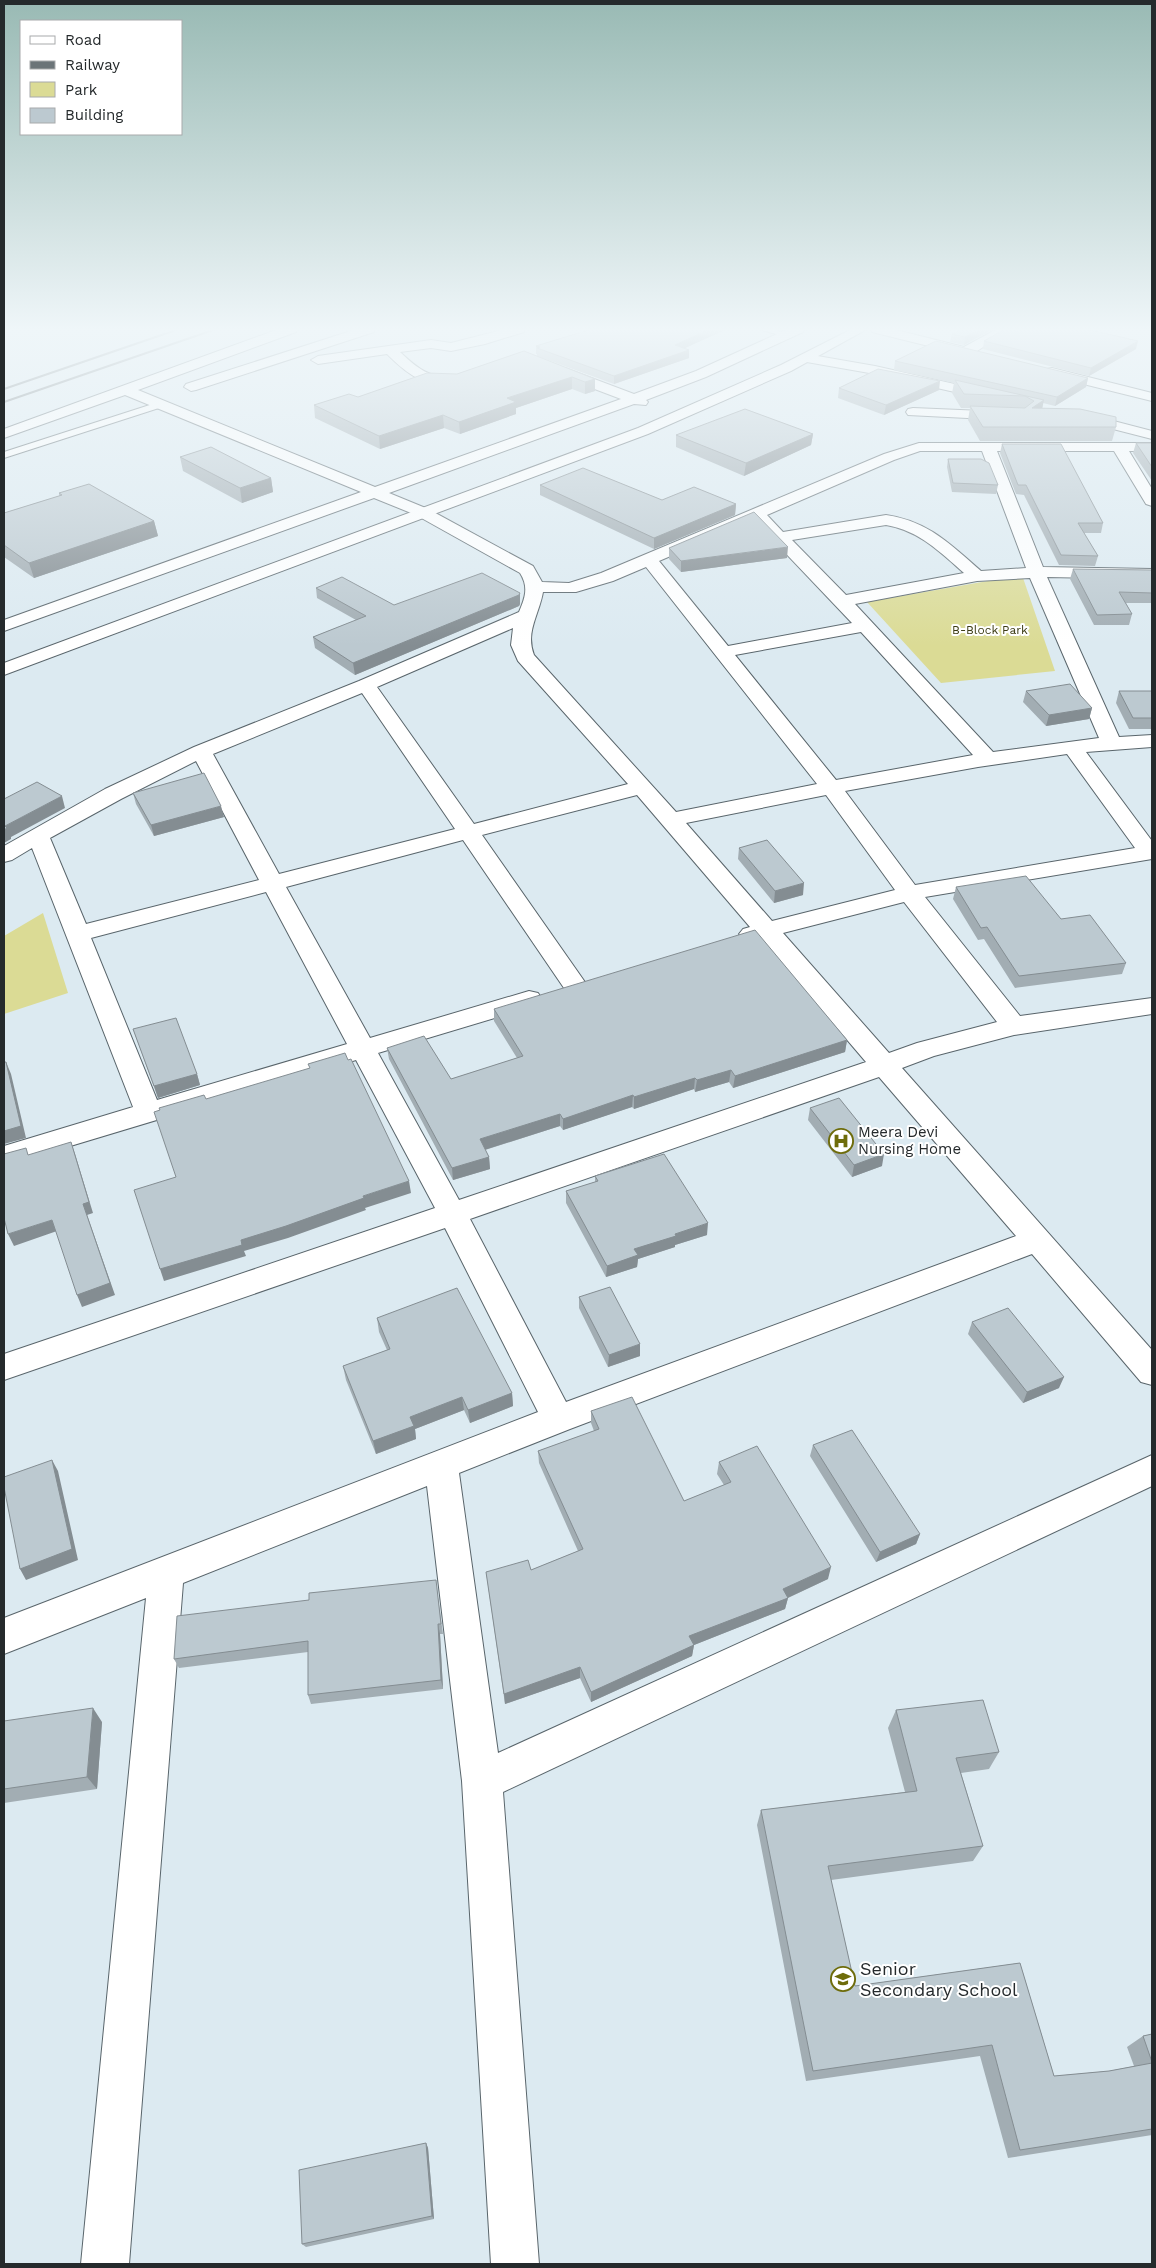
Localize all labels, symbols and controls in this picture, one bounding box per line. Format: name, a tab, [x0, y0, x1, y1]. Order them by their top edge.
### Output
legend	[20, 20, 182, 135]
text: Road	[65, 31, 102, 49]
text: Railway	[65, 56, 120, 74]
text: Park	[65, 81, 98, 99]
text: Building	[65, 106, 123, 124]
park label: B-Block Park	[952, 623, 1028, 637]
place label: Meera Devi Nursing Home	[858, 1123, 961, 1158]
hospital icon: Meera Devi Nursing Home	[828, 1128, 854, 1154]
place label: Senior Secondary School	[860, 1958, 1018, 2000]
school or university icon: Senior Secondary School	[830, 1966, 856, 1992]

